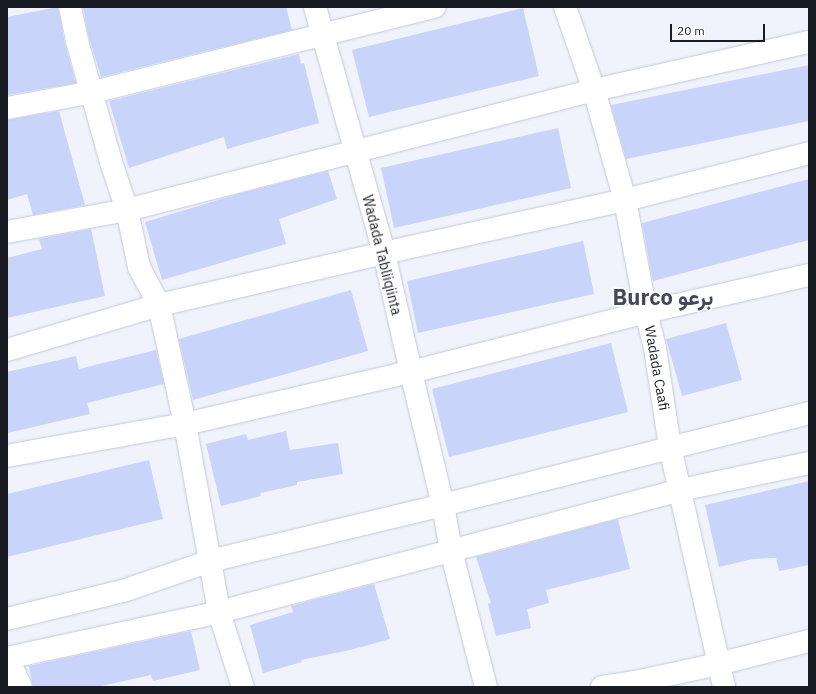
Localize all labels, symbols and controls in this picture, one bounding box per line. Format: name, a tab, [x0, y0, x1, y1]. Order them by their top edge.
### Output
scale bar	[672, 16, 767, 42]
text: 20 m	[677, 23, 705, 38]
street label: Wadada Tabliiqiinta	[359, 193, 405, 317]
district label: Burco برعو	[613, 284, 713, 310]
street label: Wadada Caafi	[641, 324, 673, 412]

